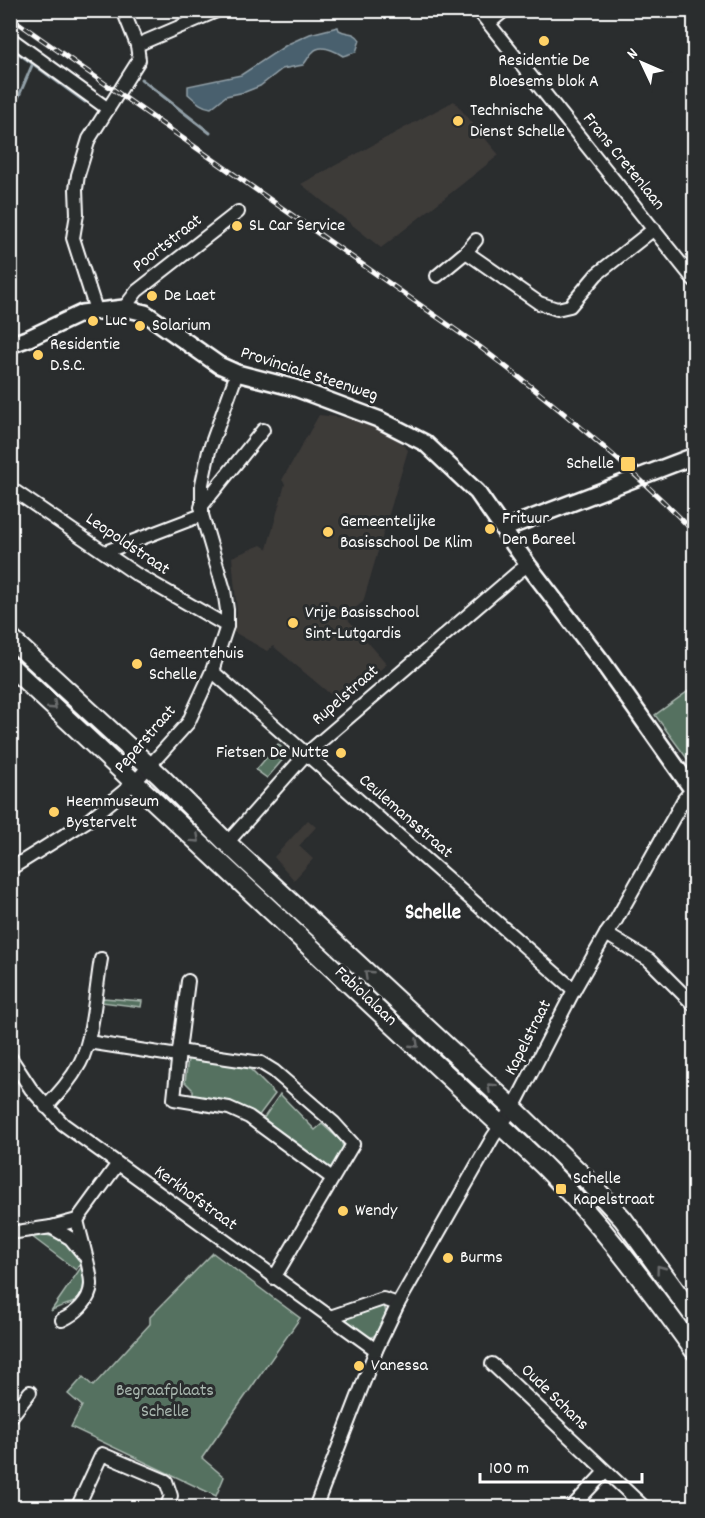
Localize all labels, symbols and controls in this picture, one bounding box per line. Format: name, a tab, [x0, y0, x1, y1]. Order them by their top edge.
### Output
north arrow	[612, 33, 672, 93]
marker: Residentie De Bloesems blok A	[537, 34, 551, 48]
text: N	[622, 43, 644, 65]
place label: Residentie De Bloesems blok A	[489, 49, 599, 95]
place label: Technische Dienst Schelle	[470, 99, 565, 145]
street label: Frans Cretenlaan	[576, 108, 670, 216]
marker: Technische Dienst Schelle	[451, 114, 465, 128]
street label: Poortstraat	[128, 209, 208, 279]
place label: SL Car Service	[249, 214, 345, 239]
marker: SL Car Service	[230, 219, 244, 233]
place label: De Laet	[164, 284, 216, 309]
marker: De Laet	[145, 289, 159, 303]
place label: Luc	[105, 309, 127, 334]
marker: Luc	[86, 314, 100, 328]
place label: Solarium	[152, 314, 211, 339]
marker: Solarium	[133, 319, 147, 333]
place label: Residentie D.S.C.	[50, 333, 120, 379]
street label: Provinciale Steenweg	[237, 341, 381, 409]
marker: Residentie D.S.C.	[31, 348, 45, 362]
place label: Schelle	[566, 452, 614, 477]
marker: Schelle	[619, 455, 637, 473]
place label: Frituur Den Bareel	[502, 507, 576, 553]
street label: Leopoldstraat	[80, 508, 174, 583]
place label: Gemeentelijke Basisschool De Klim	[340, 510, 473, 556]
marker: Frituur Den Bareel	[483, 522, 497, 536]
marker: Gemeentelijke Basisschool De Klim	[321, 525, 335, 539]
place label: Vrije Basisschool Sint-Lutgardis	[305, 601, 420, 647]
marker: Vrije Basisschool Sint-Lutgardis	[286, 616, 300, 630]
place label: Gemeentehuis Schelle	[149, 642, 244, 688]
marker: Gemeentehuis Schelle	[130, 657, 144, 671]
street label: Rupelstraat	[307, 660, 385, 732]
one-way arrow	[46, 699, 57, 710]
street label: Peperstraat	[109, 700, 183, 780]
place label: Fietsen De Nutte	[216, 741, 329, 766]
marker: Fietsen De Nutte	[334, 746, 348, 760]
street label: Ceulemansstraat	[352, 769, 458, 865]
place label: Heemmuseum Bystervelt	[66, 790, 159, 836]
marker: Heemmuseum Bystervelt	[47, 805, 61, 819]
one-way arrow	[189, 832, 200, 843]
district label: Schelle	[405, 899, 461, 929]
street label: Fabiolalaan	[328, 961, 402, 1033]
one-way arrow	[364, 970, 375, 981]
street label: Kapelstraat	[499, 996, 559, 1080]
one-way arrow	[408, 1036, 419, 1047]
one-way arrow	[487, 1083, 497, 1094]
street label: Kerkhofstraat	[148, 1160, 242, 1238]
place label: Schelle Kapelstraat	[573, 1167, 655, 1213]
marker: Schelle Kapelstraat	[554, 1182, 568, 1196]
place label: Wendy	[355, 1199, 398, 1224]
marker: Wendy	[336, 1204, 350, 1218]
place label: Burms	[460, 1246, 503, 1271]
marker: Burms	[441, 1251, 455, 1265]
one-way arrow	[656, 1265, 667, 1276]
place label: Vanessa	[371, 1354, 428, 1379]
marker: Vanessa	[352, 1359, 366, 1373]
street label: Oude Schans	[514, 1359, 594, 1437]
park label: Begraafplaats Schelle	[116, 1379, 214, 1425]
scale bar	[480, 1446, 642, 1484]
text: 100 m	[489, 1457, 529, 1482]

